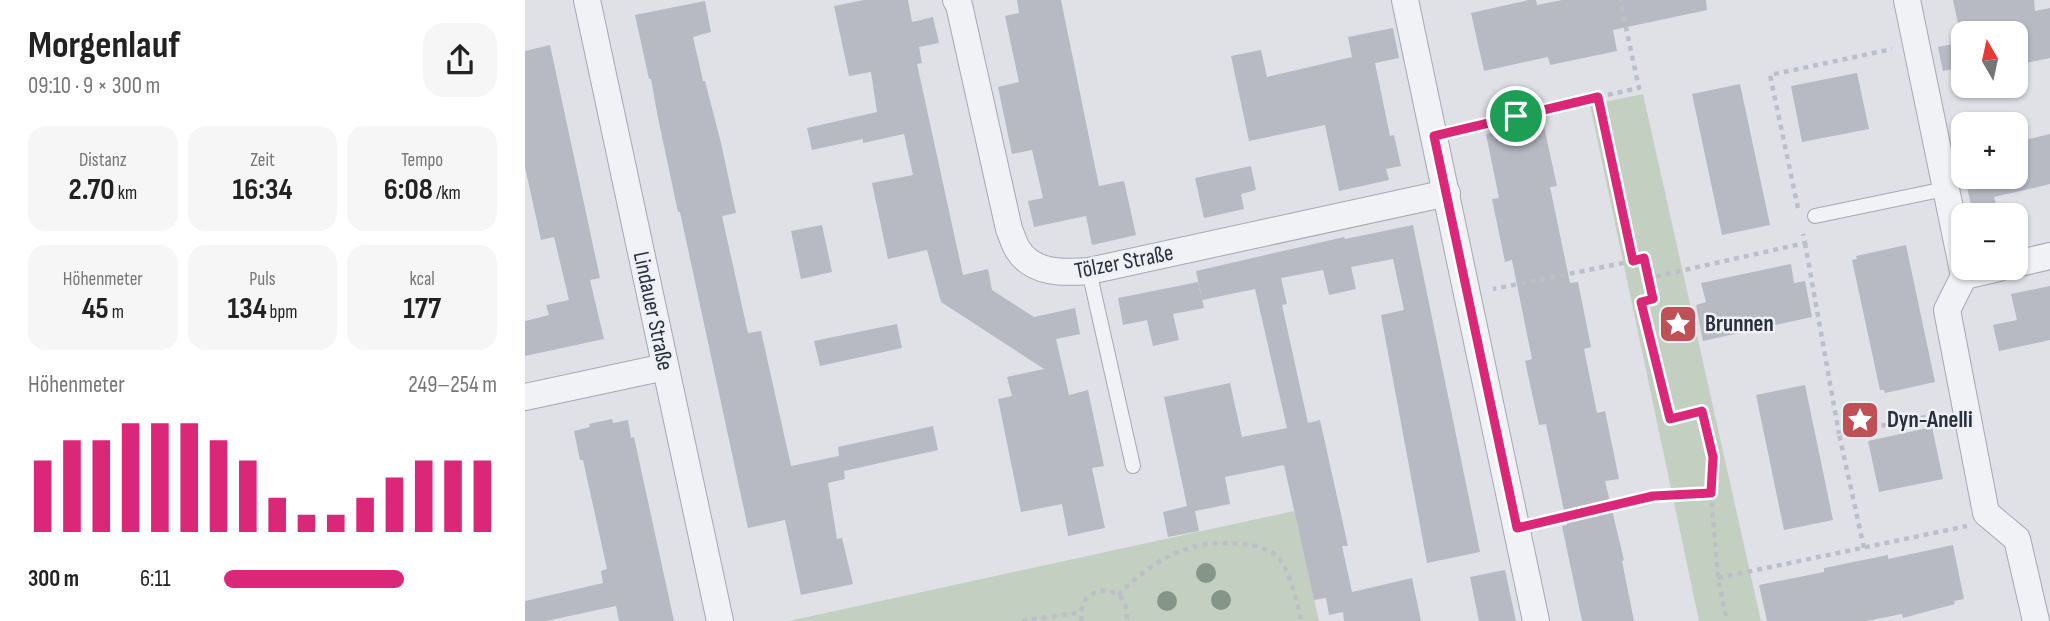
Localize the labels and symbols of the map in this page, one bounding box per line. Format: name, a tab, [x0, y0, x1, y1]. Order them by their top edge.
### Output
north arrow	[1951, 21, 2028, 98]
pin	[1486, 86, 1546, 146]
street label: Tölzer Straße	[1072, 239, 1176, 285]
street label: Lindauer Straße	[627, 249, 679, 373]
place icon: Brunnen	[1657, 303, 1699, 345]
place label: Brunnen	[1705, 310, 1774, 338]
place icon: Dyn-Anelli	[1839, 399, 1881, 441]
place label: Dyn-Anelli	[1887, 406, 1973, 434]

